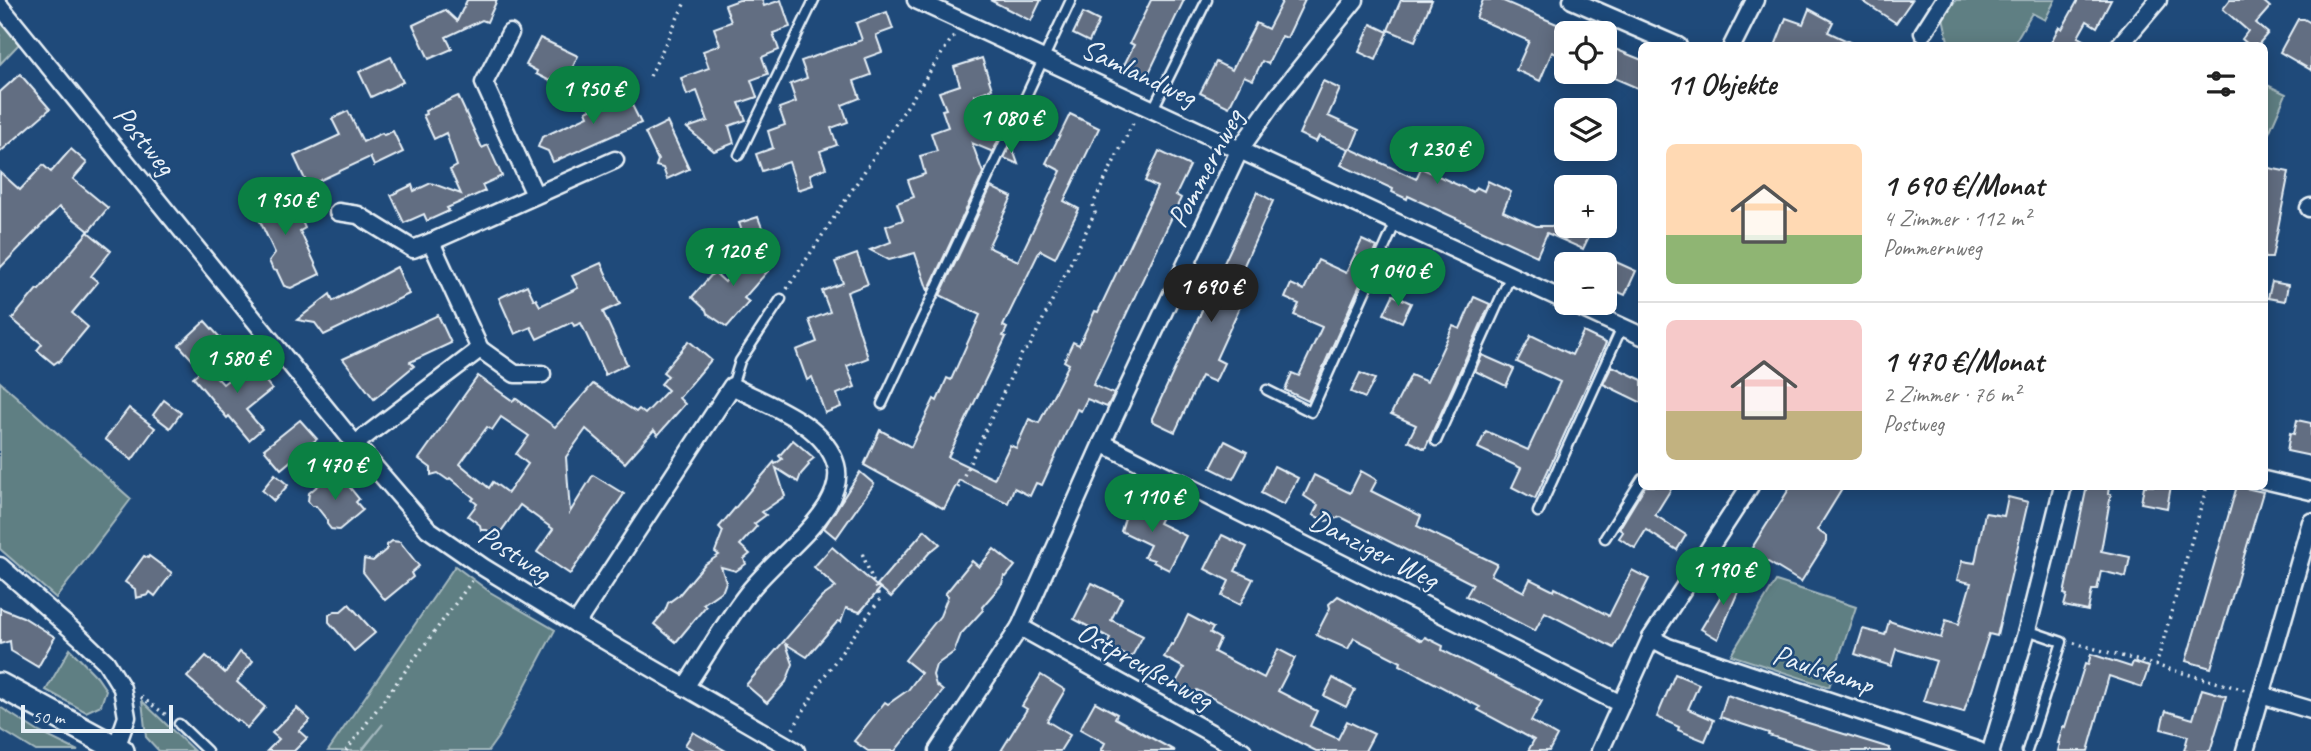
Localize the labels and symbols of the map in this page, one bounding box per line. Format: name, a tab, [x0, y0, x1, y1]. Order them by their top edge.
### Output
street label: Samlandweg	[1075, 29, 1205, 116]
pin: 1 950 €	[528, 66, 658, 126]
pin: 1 080 €	[946, 96, 1076, 155]
street label: Postweg	[105, 97, 186, 184]
street label: Pommernweg	[1158, 100, 1253, 234]
pin: 1 230 €	[1372, 127, 1502, 186]
pin: 1 950 €	[220, 177, 350, 237]
pin: 1 120 €	[668, 229, 798, 288]
pin: 1 040 €	[1333, 248, 1463, 308]
pin: 1 690 €	[1146, 264, 1276, 324]
pin: 1 580 €	[172, 336, 302, 395]
pin: 1 470 €	[270, 442, 400, 502]
pin: 1 110 €	[1087, 475, 1217, 534]
street label: Danziger Weg	[1303, 500, 1447, 599]
street label: Postweg	[471, 515, 560, 591]
pin: 1 190 €	[1658, 548, 1788, 607]
street label: Ostpreußenweg	[1070, 612, 1222, 719]
street label: Paulskamp	[1768, 635, 1880, 704]
scale bar	[21, 702, 173, 734]

